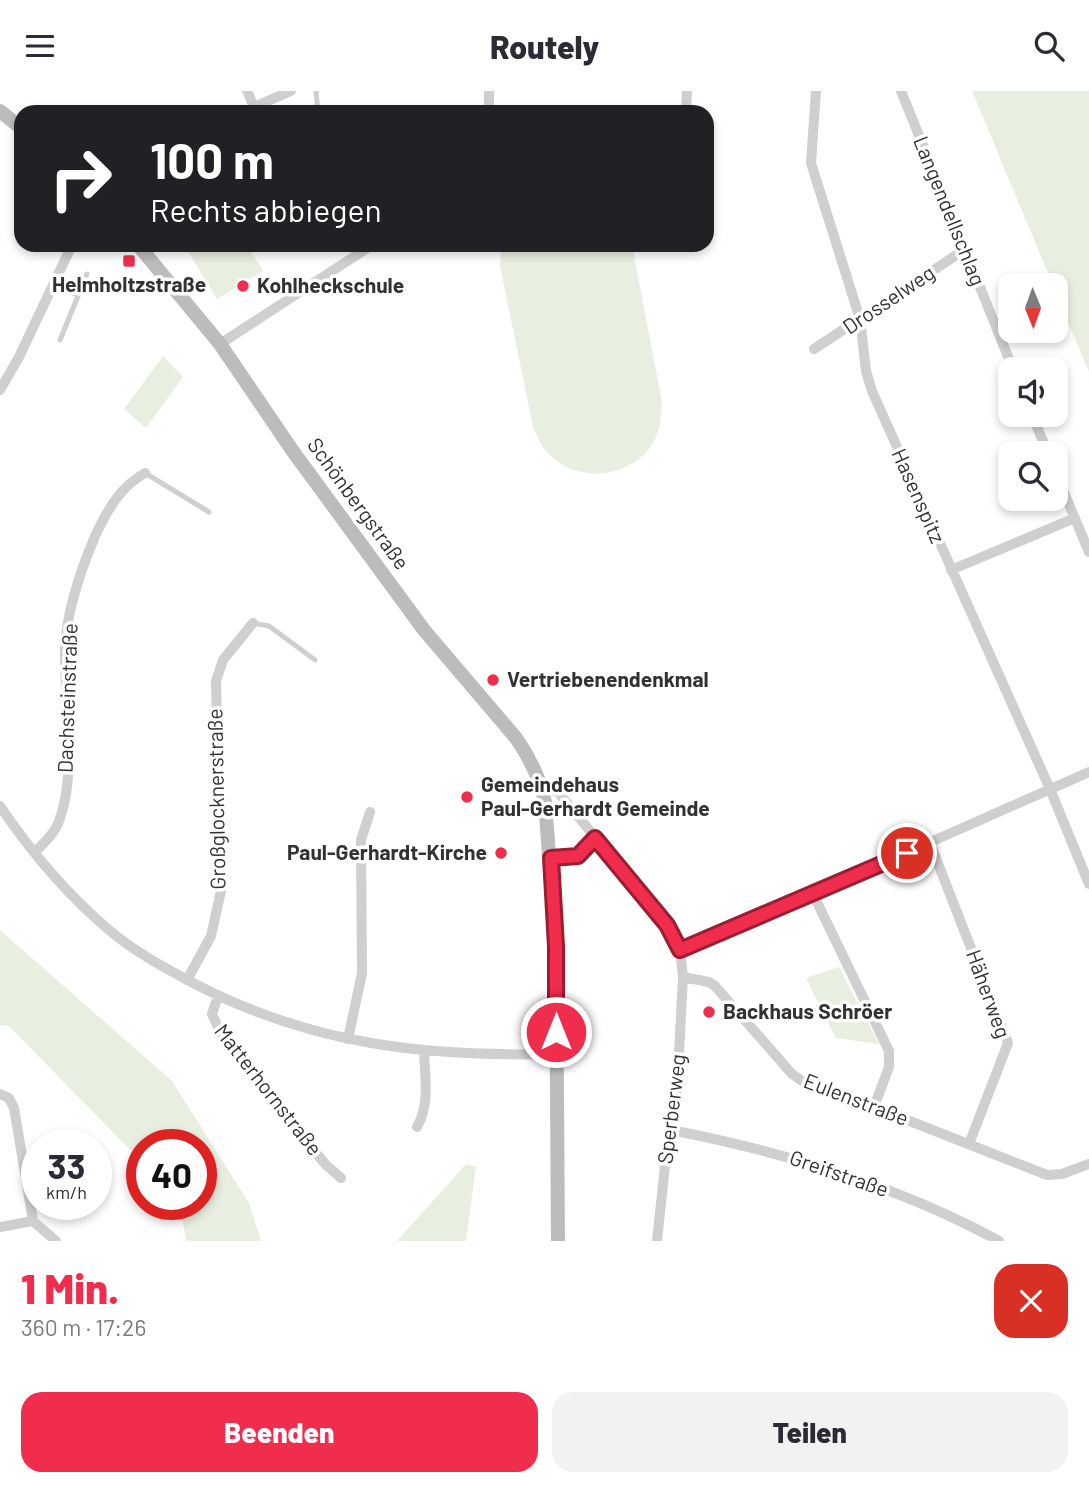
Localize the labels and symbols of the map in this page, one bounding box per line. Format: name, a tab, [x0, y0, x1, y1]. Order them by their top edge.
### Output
street label: Langendellschlag	[909, 132, 992, 289]
marker: Helmholtzstraße	[121, 253, 137, 269]
street label: Drosselweg	[838, 259, 939, 339]
place label: Helmholtzstraße	[52, 271, 206, 296]
place label: Kohlheckschule	[257, 272, 404, 297]
north arrow	[998, 273, 1068, 343]
marker: Kohlheckschule	[235, 278, 251, 294]
street label: Schönbergstraße	[303, 432, 415, 574]
street label: Hasenspitz	[887, 444, 951, 547]
street label: Dachsteinstraße	[51, 623, 82, 773]
place label: Vertriebenendenkmal	[507, 666, 709, 691]
marker: Vertriebenendenkmal	[485, 672, 501, 688]
street label: Großglocknerstraße	[201, 708, 230, 890]
place label: Gemeindehaus Paul-Gerhardt Gemeinde	[481, 771, 710, 820]
marker: Gemeindehaus Paul-Gerhardt Gemeinde	[459, 789, 475, 805]
pin	[877, 823, 937, 883]
place label: Paul-Gerhardt-Kirche	[287, 839, 487, 864]
marker: Paul-Gerhardt-Kirche	[493, 845, 509, 861]
street label: Häherweg	[962, 946, 1017, 1041]
position arrow	[519, 995, 593, 1069]
place label: Backhaus Schröer	[723, 998, 892, 1023]
marker: Backhaus Schröer	[701, 1004, 717, 1020]
street label: Matterhornstraße	[210, 1018, 328, 1160]
street label: Sperberweg	[651, 1052, 690, 1165]
street label: Eulenstraße	[801, 1067, 912, 1130]
speed limit sign: 40	[126, 1129, 217, 1220]
street label: Greifstraße	[787, 1144, 892, 1201]

